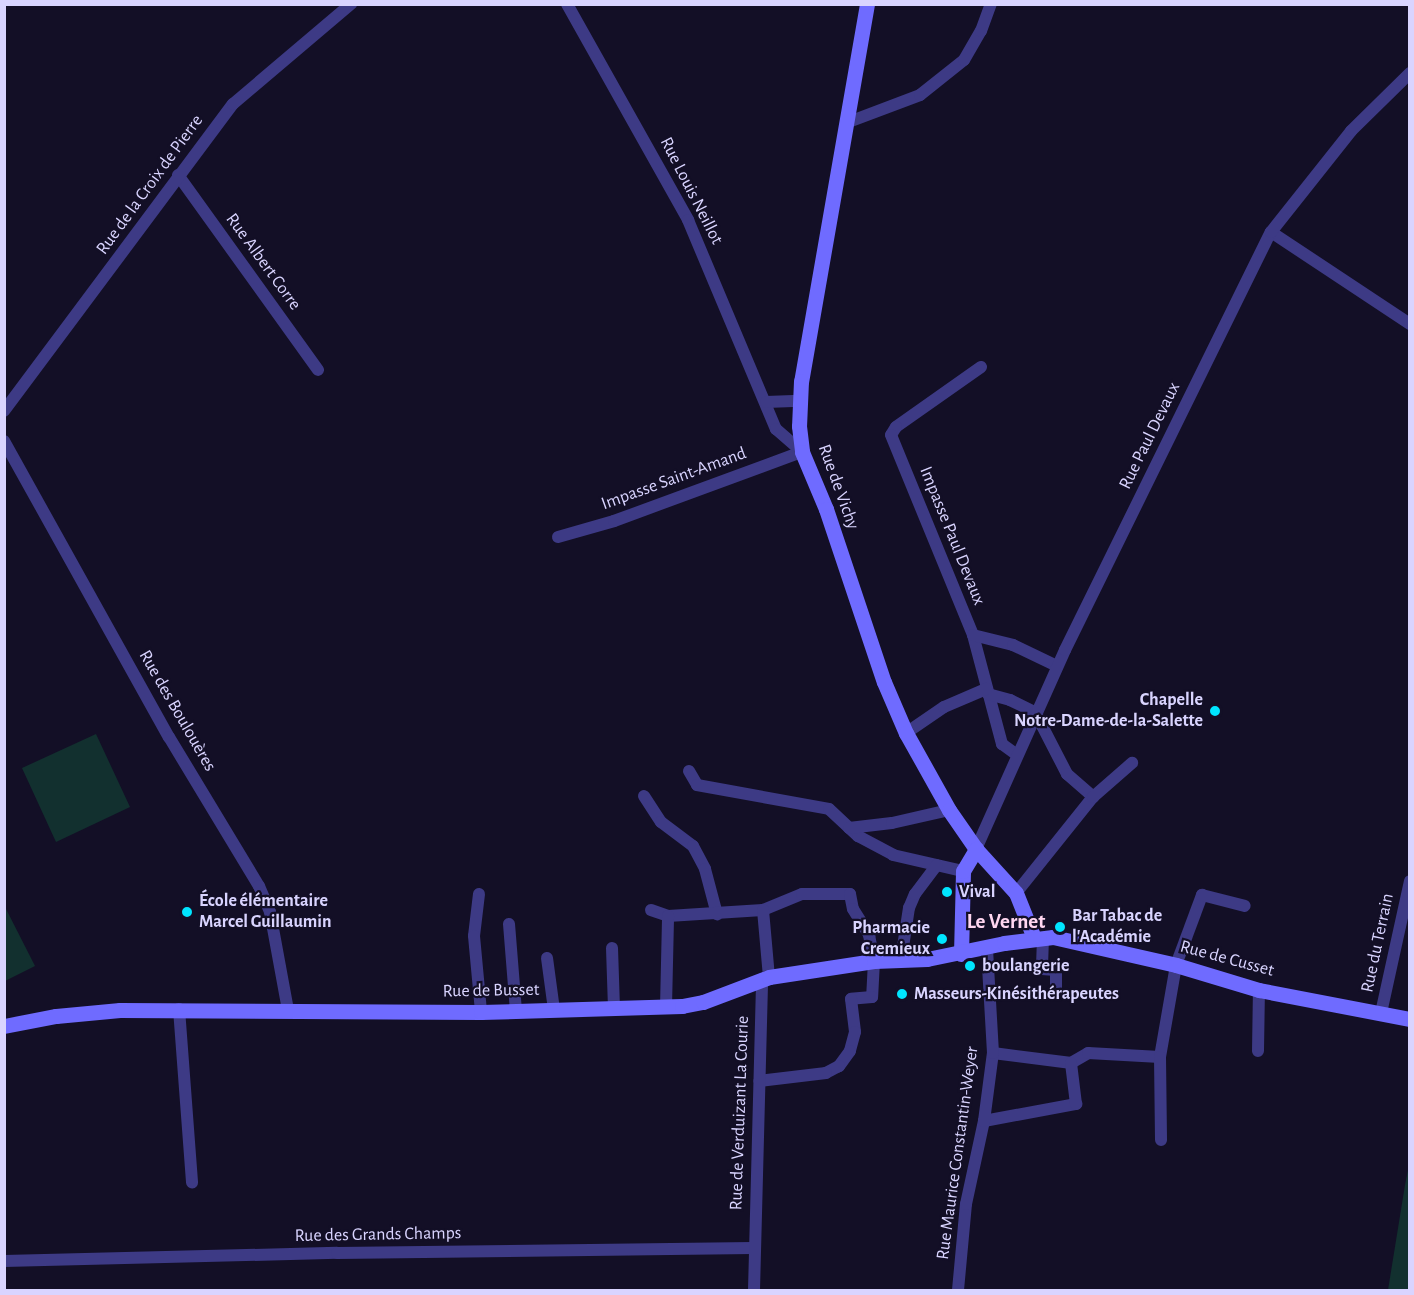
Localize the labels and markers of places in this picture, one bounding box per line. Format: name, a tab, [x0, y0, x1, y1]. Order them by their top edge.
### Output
place label: Chapelle Notre-Dame-de-la-Salette	[1014, 690, 1203, 732]
marker: Chapelle Notre-Dame-de-la-Salette	[1208, 704, 1222, 718]
place label: Vival	[959, 881, 995, 903]
marker: Vival	[940, 885, 954, 899]
place label: École élémentaire Marcel Guillaumin	[199, 891, 332, 934]
marker: École élémentaire Marcel Guillaumin	[180, 905, 194, 919]
place label: Bar Tabac de l'Académie	[1072, 906, 1162, 948]
place label: Pharmacie Cremieux	[852, 918, 930, 960]
marker: Bar Tabac de l'Académie	[1053, 920, 1067, 934]
marker: Pharmacie Cremieux	[935, 932, 949, 946]
place label: boulangerie	[982, 955, 1069, 977]
marker: boulangerie	[963, 959, 977, 973]
place label: Masseurs-Kinésithérapeutes	[914, 983, 1119, 1005]
marker: Masseurs-Kinésithérapeutes	[895, 987, 909, 1001]

